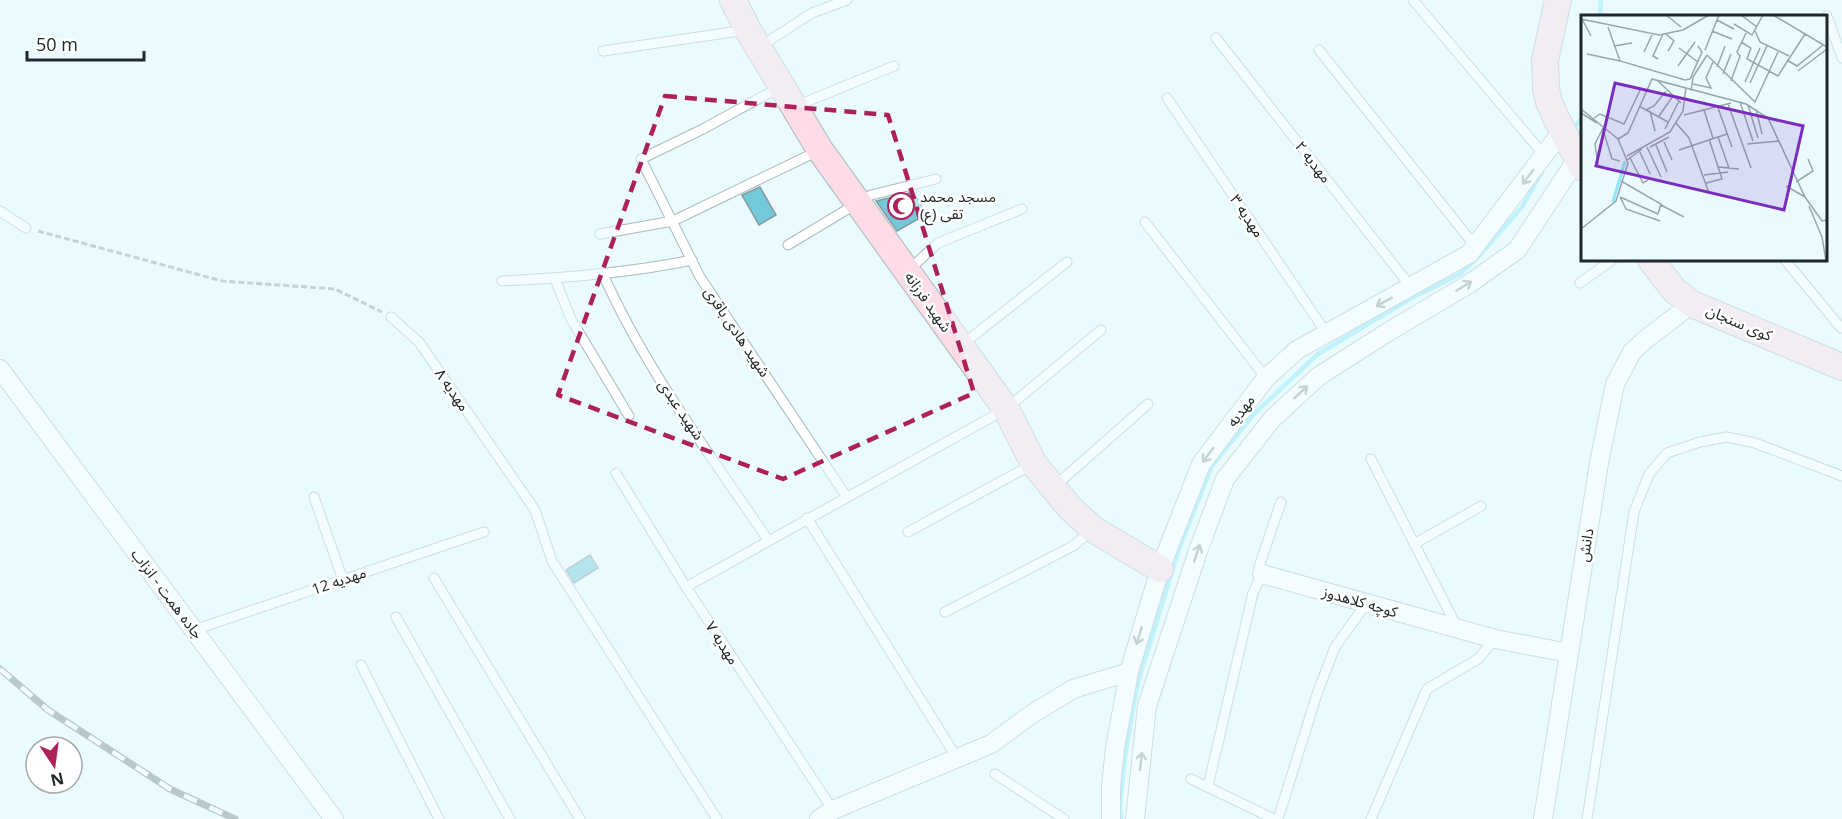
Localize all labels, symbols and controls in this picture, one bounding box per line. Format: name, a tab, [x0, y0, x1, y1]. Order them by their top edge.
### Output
inset map	[1581, 15, 1827, 261]
scale bar	[27, 24, 144, 62]
text: 50 m	[36, 32, 78, 56]
street label: مهدیه ۲	[1291, 136, 1336, 186]
one-way arrow	[1522, 168, 1534, 184]
place label: مسجد محمد تقی (ع)	[920, 186, 996, 226]
street label: مهدیه ۳	[1226, 190, 1269, 241]
mosque icon: مسجد محمد تقی (ع)	[886, 191, 916, 221]
street label: شهید فرزانه	[901, 267, 957, 336]
one-way arrow	[1455, 280, 1472, 292]
street label: شهید هادی باقری	[700, 282, 776, 381]
one-way arrow	[1375, 297, 1393, 308]
street label: کوی سنجان	[1703, 299, 1776, 345]
street label: مهدیه ۸	[431, 364, 475, 415]
street label: شهید عبدی	[654, 375, 710, 444]
one-way arrow	[1293, 385, 1308, 399]
street label: مهدیه	[1222, 390, 1259, 430]
one-way arrow	[1202, 446, 1214, 462]
street label: دانش	[1572, 527, 1598, 563]
street label: جاده همت - انزاب	[127, 544, 208, 643]
one-way arrow	[1193, 544, 1204, 563]
street label: مهدیه 12	[309, 561, 369, 599]
street label: کوچه کلاهدوز	[1319, 581, 1401, 623]
street label: مهدیه ۷	[701, 617, 744, 668]
one-way arrow	[1133, 626, 1144, 645]
north arrow	[24, 735, 84, 795]
one-way arrow	[1136, 751, 1147, 771]
text: N	[49, 767, 66, 792]

